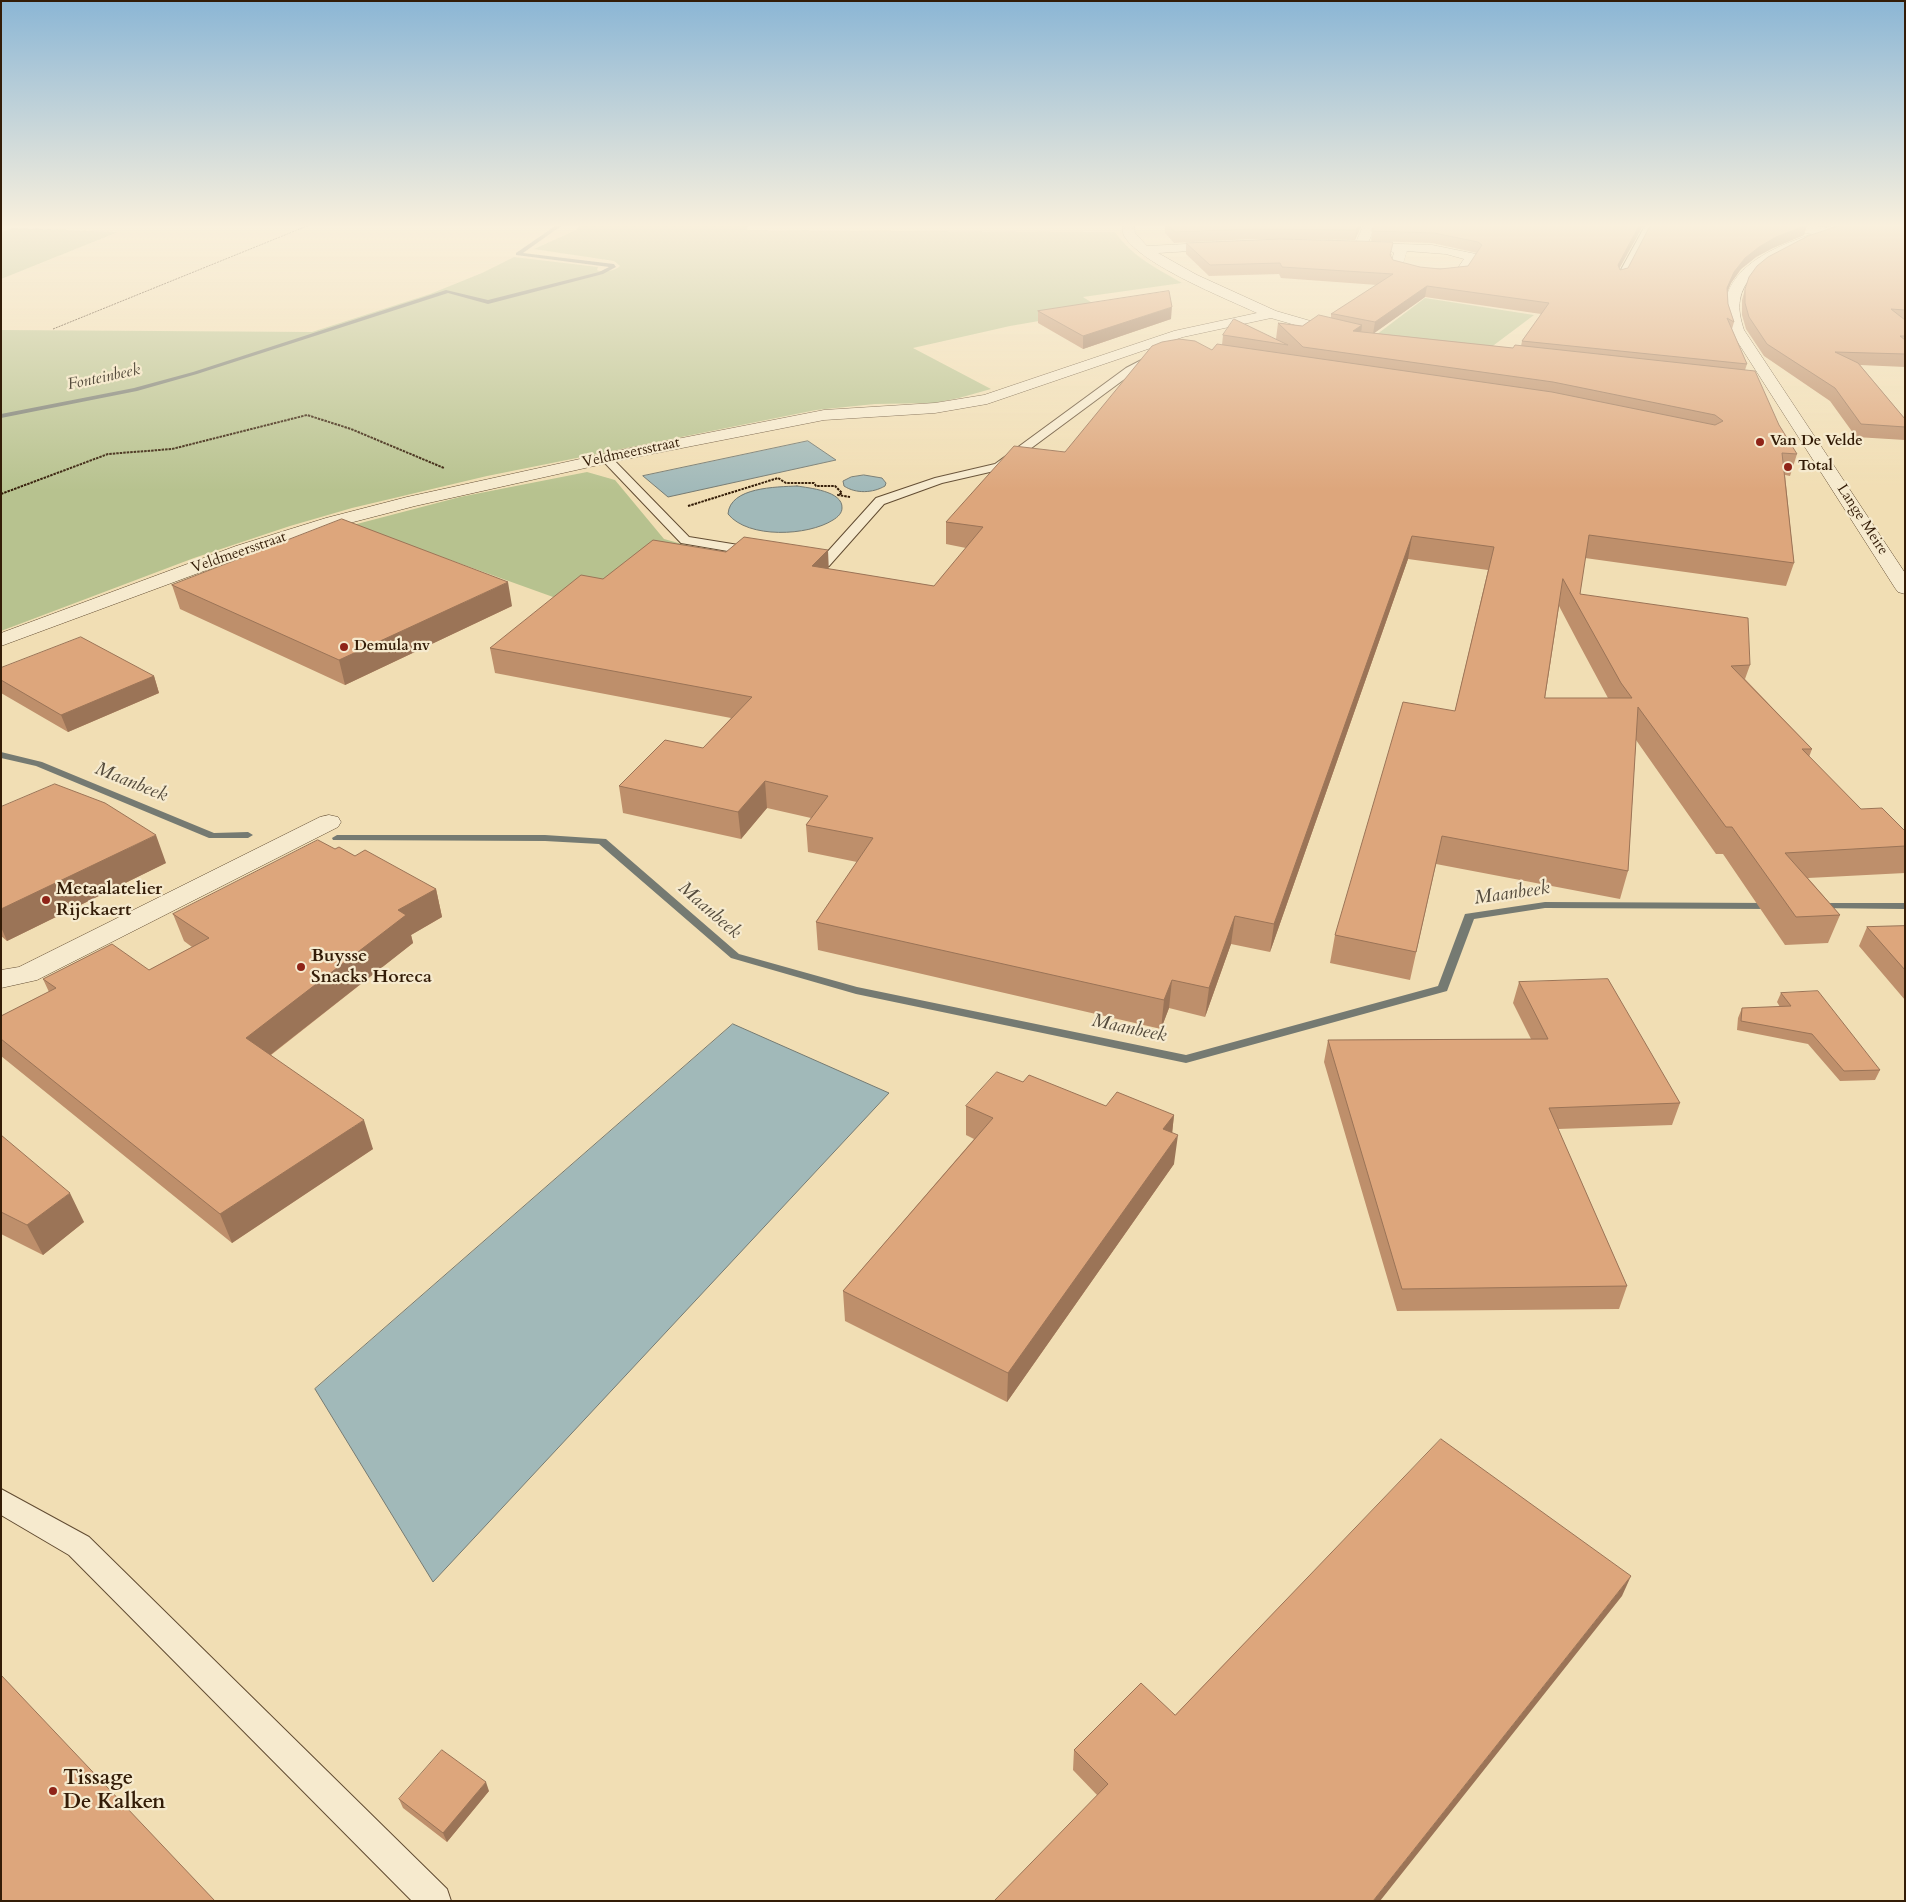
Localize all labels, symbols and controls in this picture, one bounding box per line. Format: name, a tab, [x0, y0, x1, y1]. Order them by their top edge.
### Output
water label: Fonteinbeek	[66, 361, 142, 395]
place label: Van De Velde	[1770, 433, 1863, 451]
street label: Veldmeersstraat	[581, 434, 681, 472]
marker: Van De Velde	[1754, 436, 1766, 448]
place label: Total	[1798, 458, 1833, 476]
marker: Total	[1782, 461, 1794, 473]
street label: Lange Meire	[1832, 481, 1892, 559]
street label: Veldmeersstraat	[189, 528, 289, 578]
place label: Demula nv	[354, 638, 430, 656]
marker: Demula nv	[338, 641, 350, 653]
water label: Maanbeek	[91, 758, 171, 808]
water label: Maanbeek	[673, 877, 745, 945]
water label: Maanbeek	[1473, 877, 1551, 911]
place label: Metaalatelier Rijckaert	[56, 879, 162, 922]
marker: Metaalatelier Rijckaert	[40, 894, 52, 906]
place label: Buysse Snacks Horeca	[311, 946, 432, 989]
marker: Buysse Snacks Horeca	[295, 961, 307, 973]
water label: Maanbeek	[1089, 1010, 1169, 1048]
place label: Tissage De Kalken	[63, 1766, 165, 1816]
marker: Tissage De Kalken	[47, 1785, 59, 1797]

